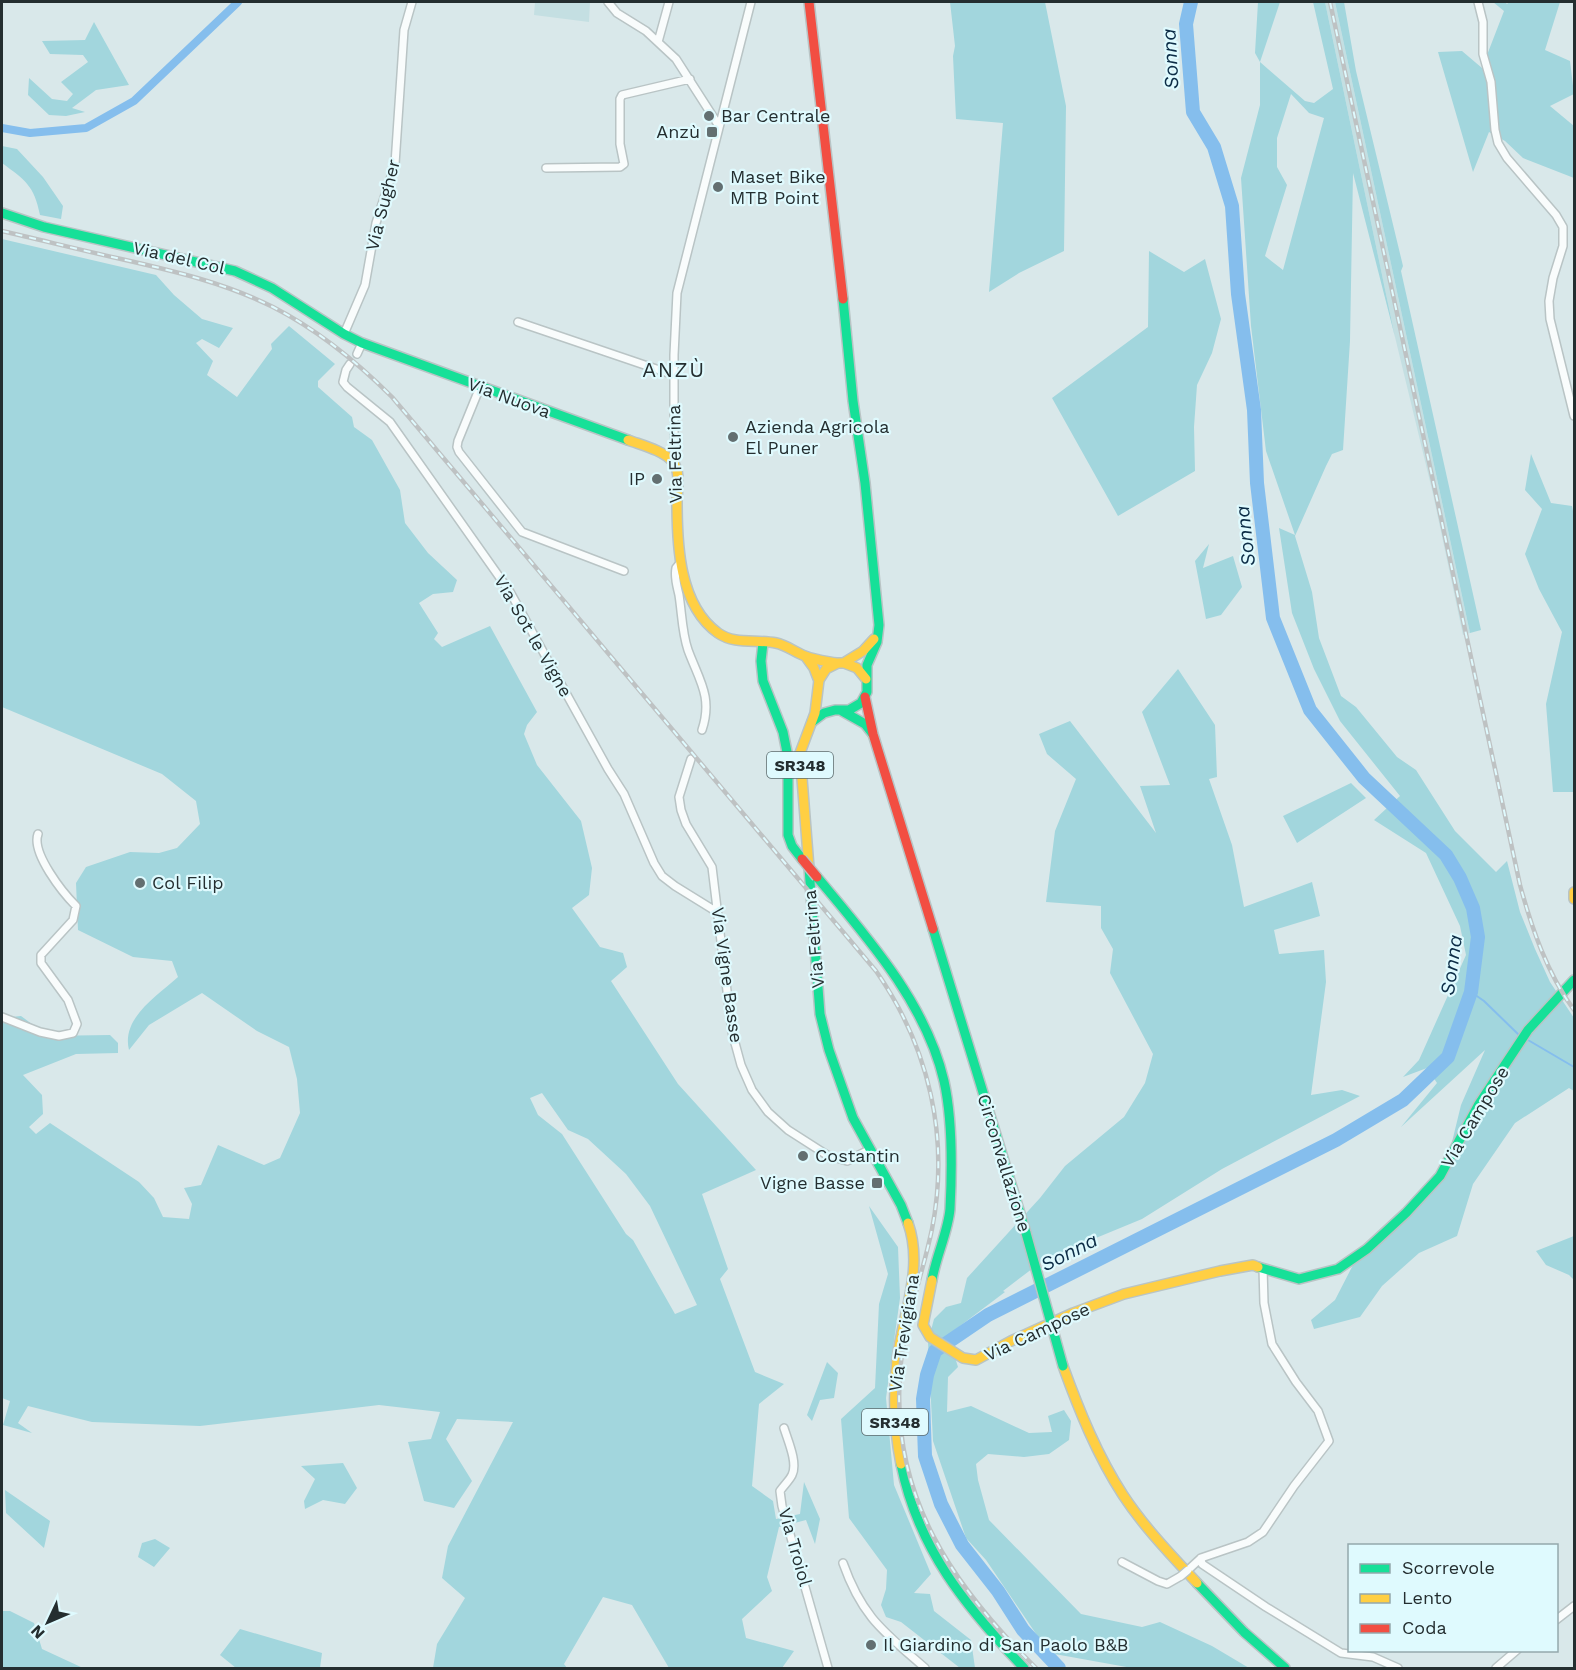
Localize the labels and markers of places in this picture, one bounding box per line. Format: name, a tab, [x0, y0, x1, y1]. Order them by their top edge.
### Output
place label: Bar Centrale	[721, 105, 830, 126]
marker: Bar Centrale	[702, 109, 716, 123]
place label: Anzù	[656, 121, 700, 142]
marker: Anzù	[705, 125, 719, 139]
place label: Maset Bike MTB Point	[730, 166, 826, 208]
marker: Maset Bike MTB Point	[711, 180, 725, 194]
place label: Azienda Agricola El Puner	[745, 416, 889, 458]
marker: Azienda Agricola El Puner	[726, 430, 740, 444]
place label: IP	[629, 468, 645, 489]
marker: IP	[650, 472, 664, 486]
place label: Col Filip	[152, 872, 224, 893]
marker: Col Filip	[133, 876, 147, 890]
place label: Costantin	[815, 1145, 900, 1166]
marker: Costantin	[796, 1149, 810, 1163]
place label: Vigne Basse	[760, 1172, 865, 1193]
marker: Vigne Basse	[870, 1176, 884, 1190]
place label: Il Giardino di San Paolo B&B	[883, 1634, 1129, 1655]
marker: Il Giardino di San Paolo B&B	[864, 1638, 878, 1652]

